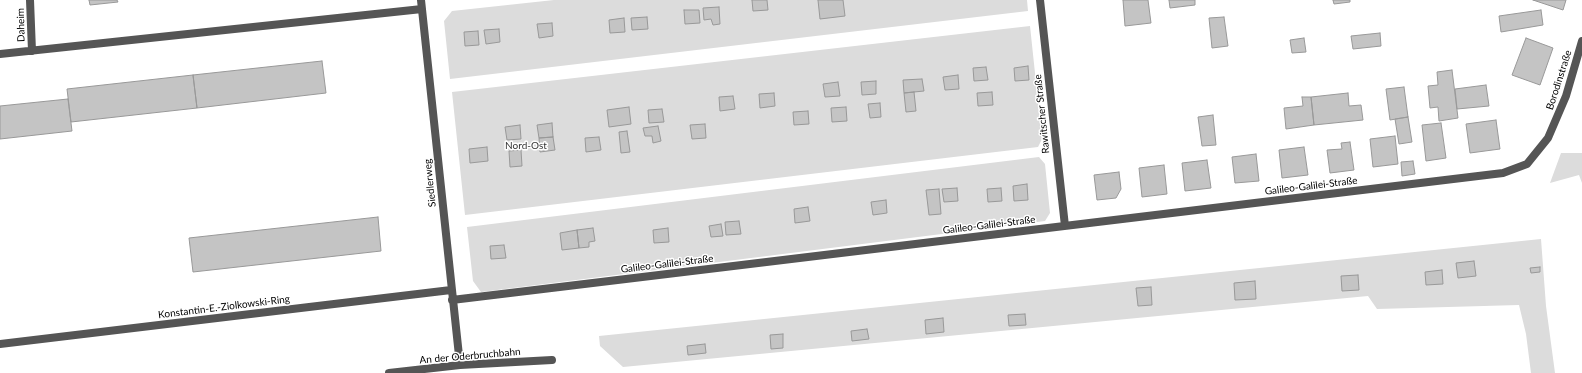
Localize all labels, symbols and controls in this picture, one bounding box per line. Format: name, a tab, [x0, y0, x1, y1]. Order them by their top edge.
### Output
street label: Daheim	[15, 8, 27, 42]
street label: Borodinstraße	[1544, 49, 1574, 111]
street label: Rawitscher Straße	[1032, 74, 1052, 154]
park label: Nord-Ost	[505, 140, 547, 152]
street label: Siedlerweg	[422, 158, 438, 208]
street label: Galileo-Galilei-Straße	[1264, 174, 1358, 198]
street label: Galileo-Galilei-Straße	[942, 213, 1036, 237]
street label: Galileo-Galilei-Straße	[620, 252, 714, 276]
street label: Konstantin-E.-Ziolkowski-Ring	[157, 293, 291, 321]
street label: An der Oderbruchbahn	[419, 346, 521, 366]

